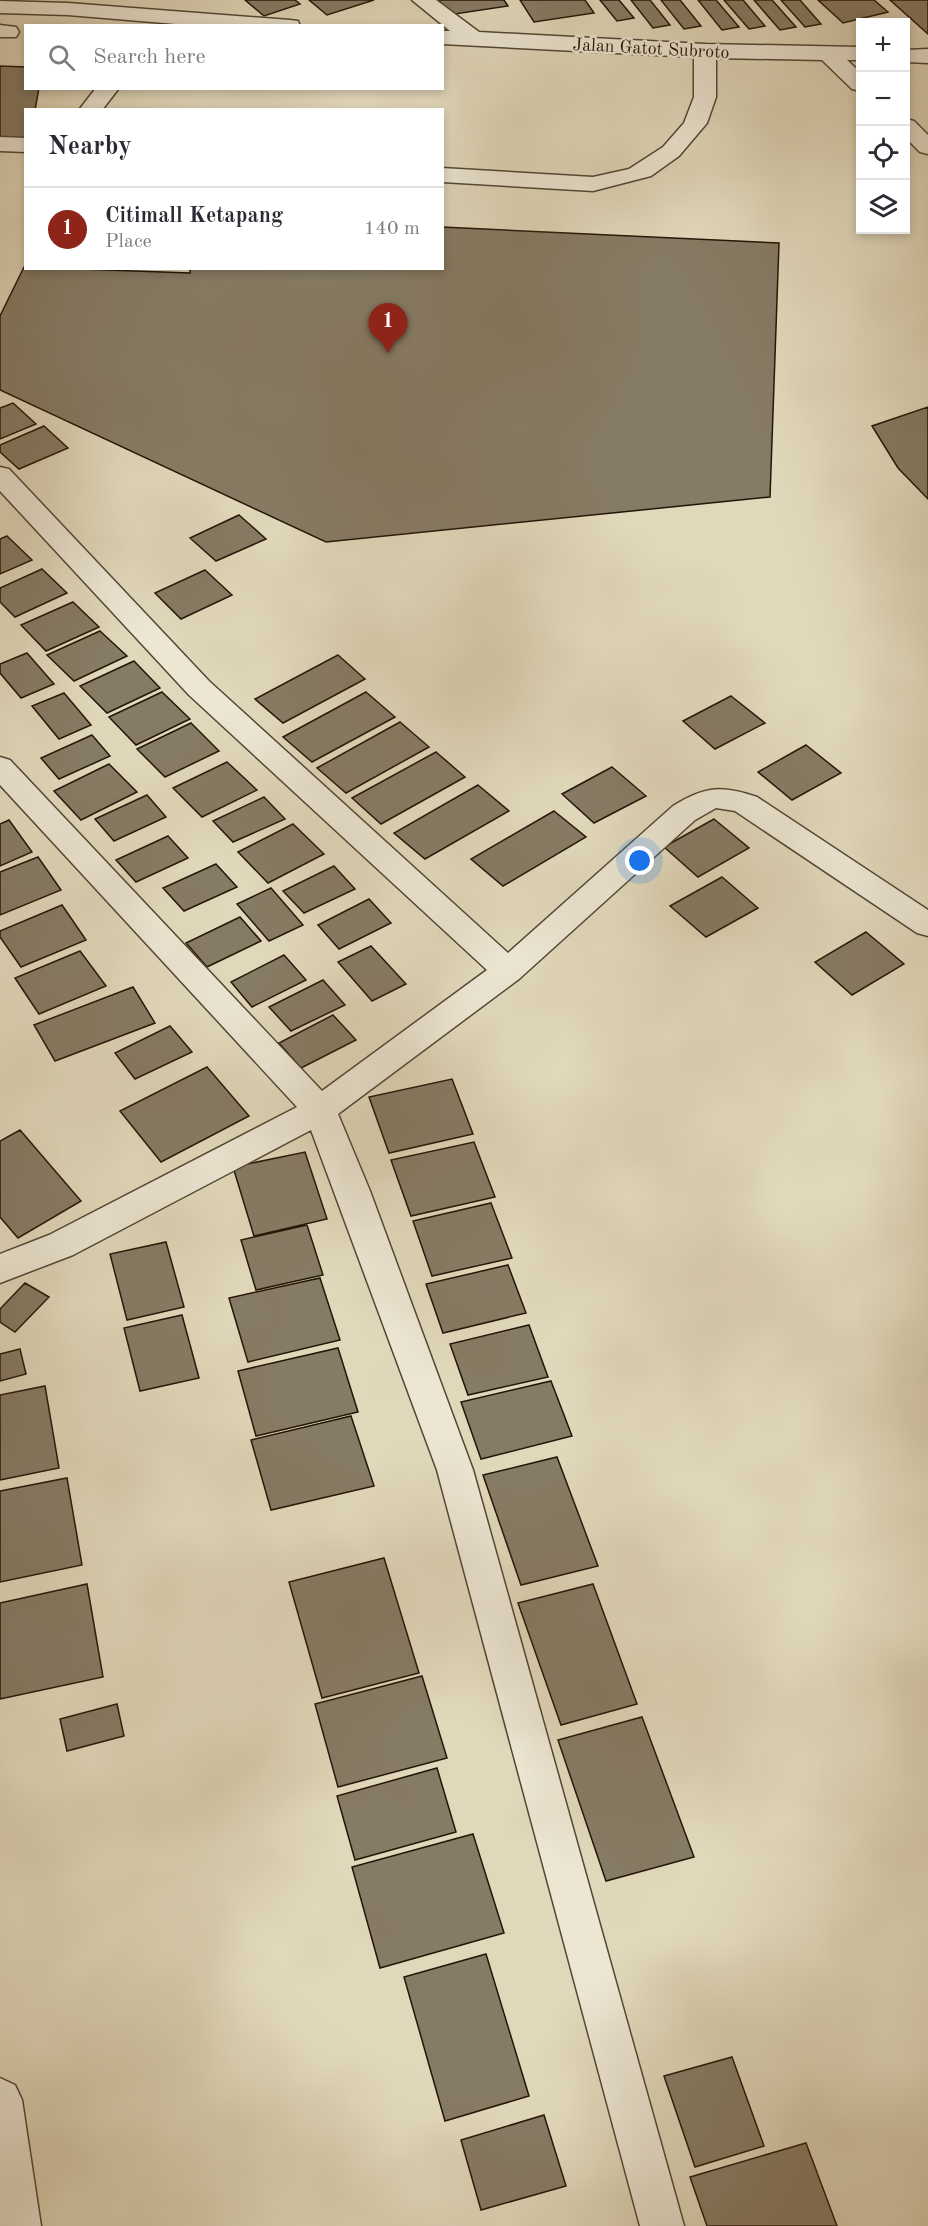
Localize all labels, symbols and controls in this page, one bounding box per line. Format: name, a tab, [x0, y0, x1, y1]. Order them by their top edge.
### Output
map controls	[856, 18, 910, 234]
button: +	[856, 18, 910, 72]
search box	[24, 24, 444, 90]
street label: Jalan Gatot Subroto	[572, 36, 730, 62]
icon: search	[45, 41, 78, 74]
text: Search here	[93, 46, 206, 68]
button: −	[856, 72, 910, 126]
button: locate	[856, 126, 910, 180]
text: Nearby	[48, 134, 132, 160]
button: layers	[856, 180, 910, 234]
text: Citimall Ketapang	[105, 205, 283, 227]
text: 1	[62, 219, 73, 239]
text: 140 m	[364, 219, 420, 239]
text: Place	[105, 232, 152, 252]
pin: 1	[368, 304, 408, 353]
your location	[625, 846, 654, 875]

